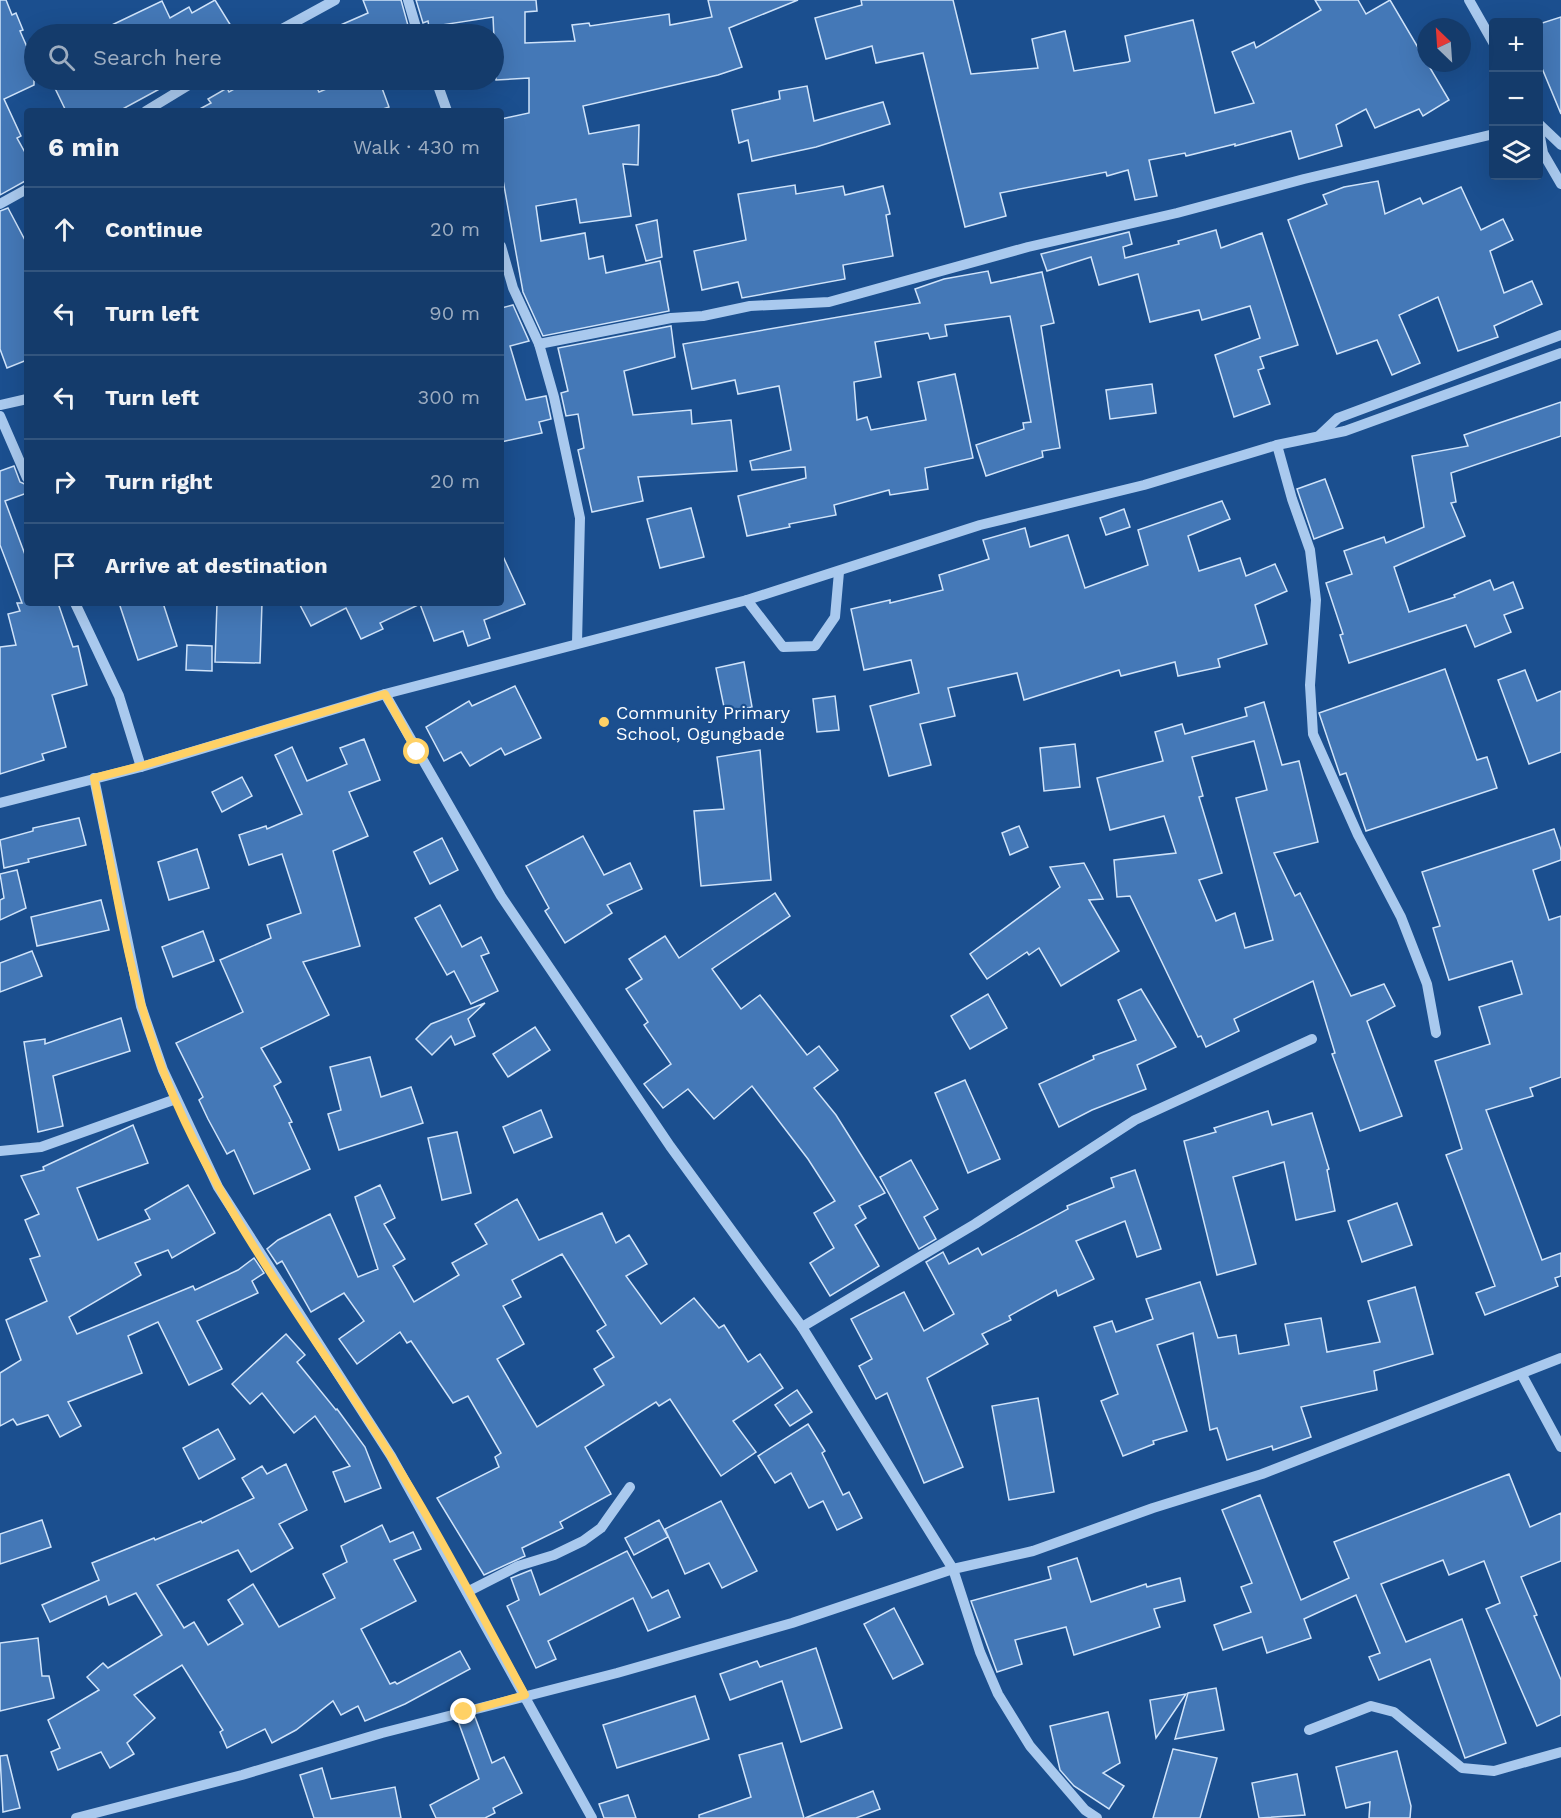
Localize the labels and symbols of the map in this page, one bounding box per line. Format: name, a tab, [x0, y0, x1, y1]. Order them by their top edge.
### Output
north arrow	[1417, 18, 1471, 72]
place label: Community Primary School, Ogungbade	[616, 702, 791, 744]
marker: Community Primary School, Ogungbade	[597, 715, 611, 729]
route start	[403, 738, 429, 764]
route end	[450, 1698, 476, 1724]

